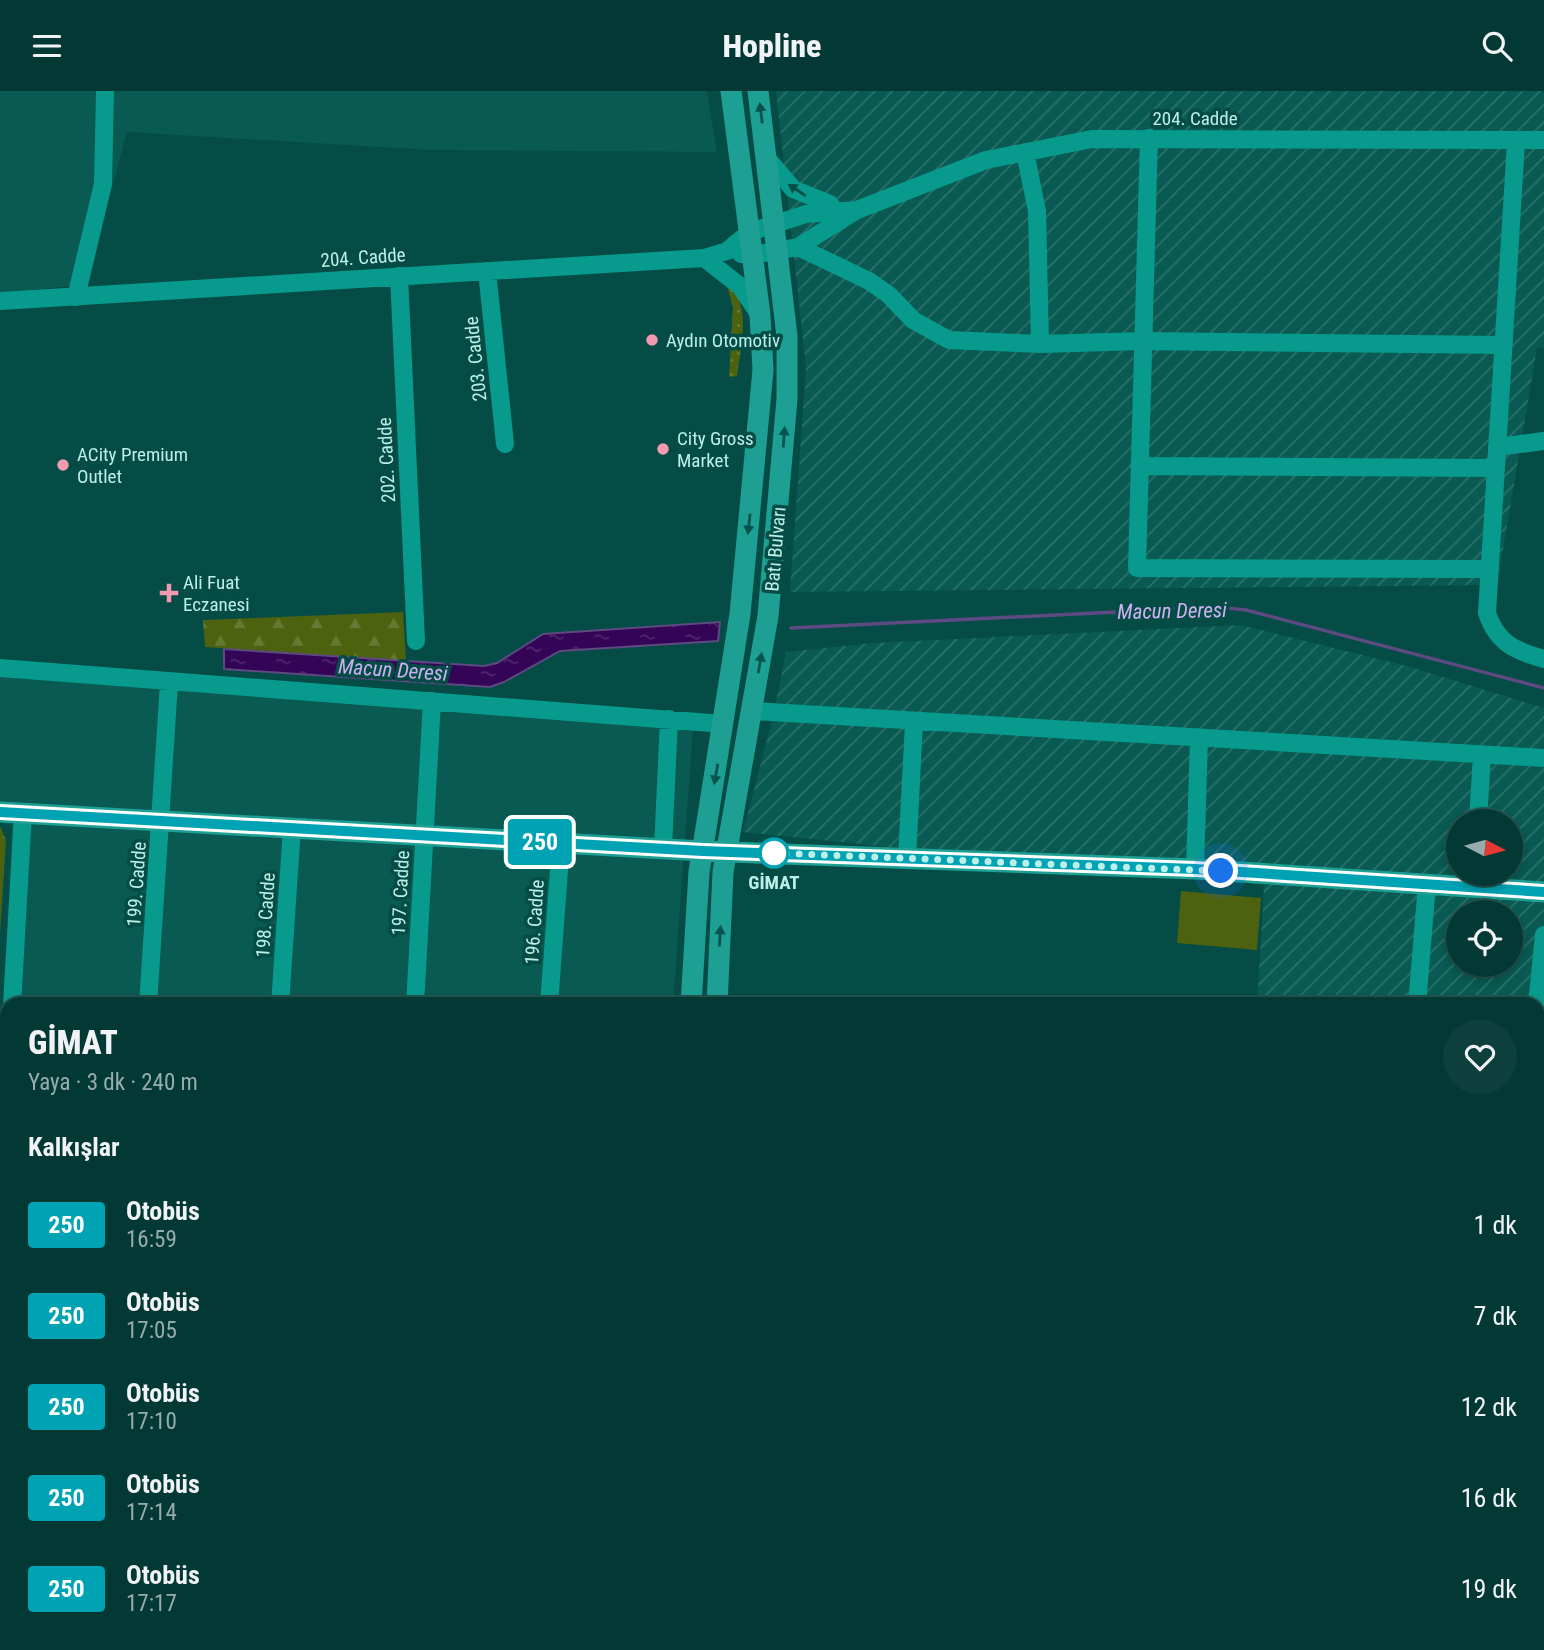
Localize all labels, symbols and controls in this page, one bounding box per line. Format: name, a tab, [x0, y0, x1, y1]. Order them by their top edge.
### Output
icon: menu	[28, 27, 66, 65]
text: Hopline	[723, 27, 821, 65]
icon: search	[1478, 27, 1516, 65]
one-way arrow	[755, 102, 766, 124]
street label: 204. Cadde	[1152, 107, 1238, 130]
one-way arrow	[788, 183, 806, 197]
street label: 204. Cadde	[320, 243, 406, 272]
street label: 203. Cadde	[460, 315, 491, 402]
place label: Aydın Otomotiv	[666, 329, 780, 352]
marker: Aydın Otomotiv	[644, 332, 660, 348]
street label: 202. Cadde	[373, 417, 400, 503]
one-way arrow	[779, 426, 790, 448]
place label: City Gross Market	[677, 427, 754, 472]
marker: City Gross Market	[655, 441, 671, 457]
place label: ACity Premium Outlet	[77, 443, 188, 488]
marker: ACity Premium Outlet	[55, 457, 71, 473]
street label: Batı Bulvarı	[760, 506, 791, 592]
one-way arrow	[743, 513, 754, 535]
place label: Ali Fuat Eczanesi	[183, 571, 250, 616]
marker: Ali Fuat Eczanesi	[161, 585, 177, 601]
water label: Macun Deresi	[1117, 598, 1227, 624]
one-way arrow	[755, 652, 766, 674]
water label: Macun Deresi	[337, 654, 449, 686]
one-way arrow	[710, 763, 721, 785]
north arrow	[1446, 809, 1522, 885]
map controls	[1446, 809, 1523, 977]
line badge: 250	[500, 819, 580, 865]
text: 250	[522, 828, 558, 856]
marker: GİMAT	[759, 838, 789, 868]
street label: 199. Cadde	[122, 841, 151, 927]
street label: 197. Cadde	[387, 850, 414, 936]
your location	[1203, 853, 1238, 888]
place label: GİMAT	[748, 871, 800, 894]
street label: 198. Cadde	[251, 872, 280, 958]
street label: 196. Cadde	[520, 879, 549, 965]
button: locate	[1446, 900, 1523, 977]
one-way arrow	[715, 925, 726, 947]
button: heart	[1443, 1020, 1517, 1094]
text: GİMAT	[28, 1023, 118, 1062]
text: Yaya · 3 dk · 240 m	[28, 1069, 198, 1096]
text: Kalkışlar	[28, 1132, 120, 1162]
text: Otobüs	[126, 1196, 200, 1226]
text: 1 dk	[1474, 1210, 1517, 1240]
text: 250	[48, 1211, 85, 1239]
text: 16:59	[126, 1226, 177, 1253]
text: Otobüs	[126, 1287, 200, 1317]
text: 7 dk	[1474, 1301, 1517, 1331]
text: 250	[48, 1302, 85, 1330]
text: 17:05	[126, 1317, 177, 1344]
text: Otobüs	[126, 1378, 200, 1408]
text: 12 dk	[1461, 1392, 1517, 1422]
text: 250	[48, 1393, 85, 1421]
text: 17:10	[126, 1408, 177, 1435]
text: Otobüs	[126, 1469, 200, 1499]
text: 16 dk	[1461, 1483, 1517, 1513]
text: 250	[48, 1484, 85, 1512]
text: 17:14	[126, 1499, 177, 1526]
text: Otobüs	[126, 1560, 200, 1590]
text: 19 dk	[1461, 1574, 1517, 1604]
text: 250	[48, 1575, 85, 1603]
text: 17:17	[126, 1590, 177, 1617]

